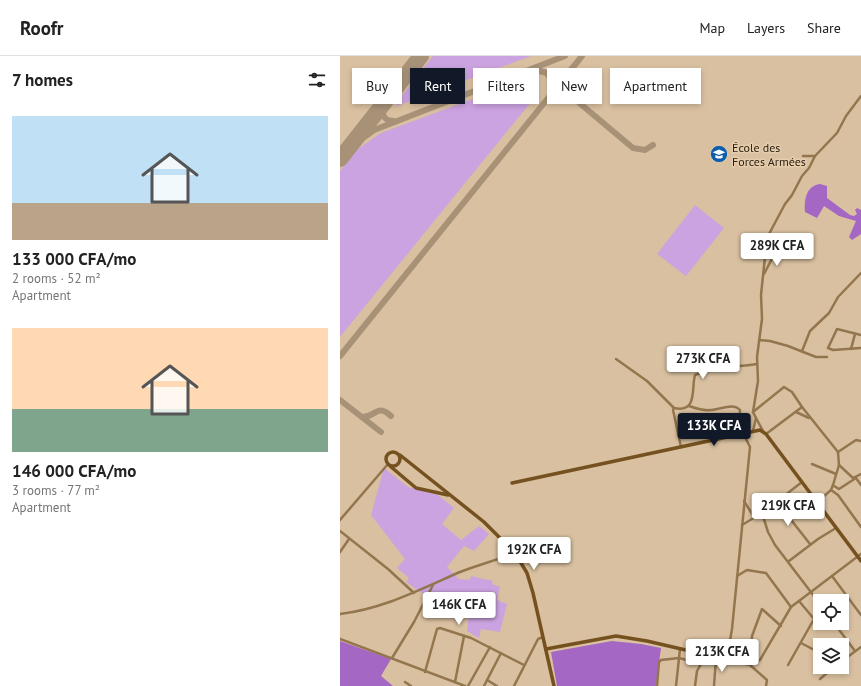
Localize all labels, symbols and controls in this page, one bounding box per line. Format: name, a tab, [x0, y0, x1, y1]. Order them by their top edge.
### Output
text: Roofr	[20, 16, 63, 40]
text: Map	[699, 19, 725, 37]
text: Layers	[747, 19, 785, 37]
text: Share	[807, 19, 841, 37]
chip: Buy	[352, 68, 402, 104]
chip: Rent	[410, 68, 465, 104]
chip: Filters	[473, 68, 539, 104]
chip: New	[547, 68, 602, 104]
chip: Apartment	[610, 68, 701, 104]
text: 7 homes	[12, 69, 73, 91]
icon: filters	[306, 69, 328, 91]
place label: École des Forces Armées	[732, 140, 806, 169]
icon: home	[134, 142, 206, 214]
school or university icon: École des Forces Armées	[709, 144, 729, 164]
pin: 289K CFA	[736, 233, 818, 267]
text: 289K CFA	[750, 237, 804, 254]
text: 133 000 CFA/mo	[12, 248, 136, 270]
text: 2 rooms · 52 m²	[12, 270, 101, 287]
text: Apartment	[12, 287, 71, 304]
pin: 273K CFA	[662, 346, 744, 380]
text: 273K CFA	[676, 350, 730, 367]
icon: home	[134, 354, 206, 426]
pin: 133K CFA	[673, 413, 755, 447]
text: 133K CFA	[687, 417, 741, 434]
text: 146 000 CFA/mo	[12, 460, 136, 482]
text: 3 rooms · 77 m²	[12, 482, 100, 499]
pin: 219K CFA	[747, 493, 829, 527]
text: 219K CFA	[761, 497, 815, 514]
text: Apartment	[12, 499, 71, 516]
pin: 192K CFA	[493, 537, 575, 571]
text: 192K CFA	[507, 541, 561, 558]
pin: 146K CFA	[418, 592, 500, 626]
map controls	[813, 594, 849, 674]
button: locate	[813, 594, 849, 630]
text: 146K CFA	[432, 596, 486, 613]
button: layers	[813, 638, 849, 674]
pin: 213K CFA	[681, 639, 763, 673]
text: 213K CFA	[695, 643, 749, 660]

